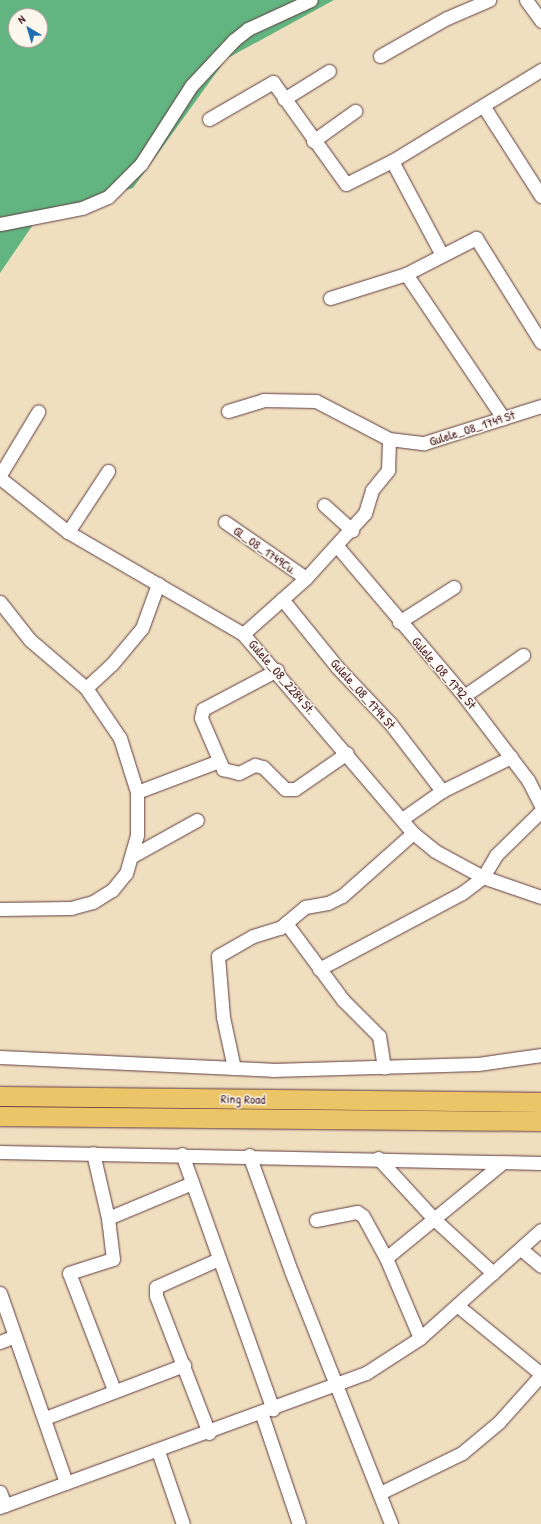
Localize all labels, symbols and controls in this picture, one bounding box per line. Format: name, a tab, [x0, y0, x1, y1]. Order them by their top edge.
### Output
north arrow	[8, 8, 48, 48]
text: N	[15, 12, 28, 27]
street label: Gulele_08_1749 St	[427, 407, 517, 449]
street label: GL_08_1749Cu.	[231, 523, 299, 577]
street label: Gulele_08_1792 St	[408, 634, 480, 712]
street label: Gulele_08_2284 St.	[245, 636, 319, 718]
street label: Gulele_08_1794 St	[327, 656, 399, 732]
street label: Ring Road	[220, 1091, 266, 1107]

